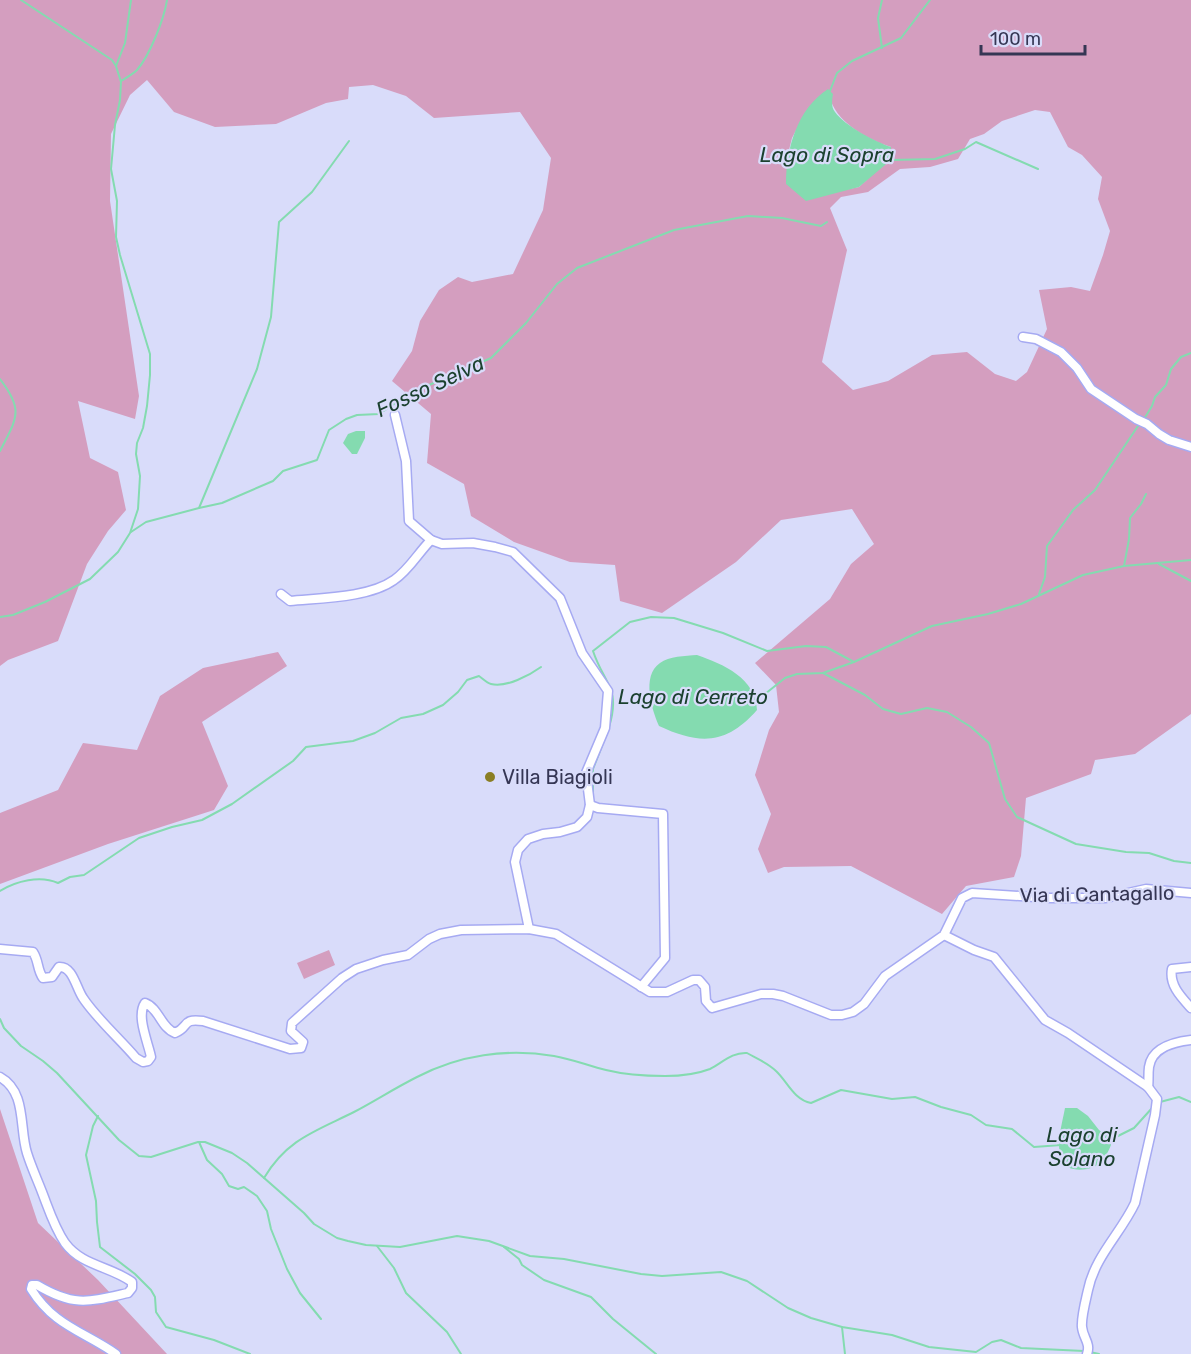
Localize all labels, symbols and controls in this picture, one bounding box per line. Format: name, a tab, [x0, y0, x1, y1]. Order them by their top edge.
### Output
scale bar	[981, 18, 1084, 56]
text: 100 m	[990, 28, 1041, 50]
water label: Lago di Sopra	[760, 142, 894, 167]
water label: Fosso Selva	[372, 350, 488, 422]
water label: Lago di Cerreto	[618, 684, 768, 709]
place label: Villa Biagioli	[502, 765, 613, 789]
marker: Villa Biagioli	[483, 770, 497, 784]
street label: Via di Cantagallo	[1019, 881, 1175, 907]
water label: Lago di Solano	[1046, 1122, 1119, 1171]

